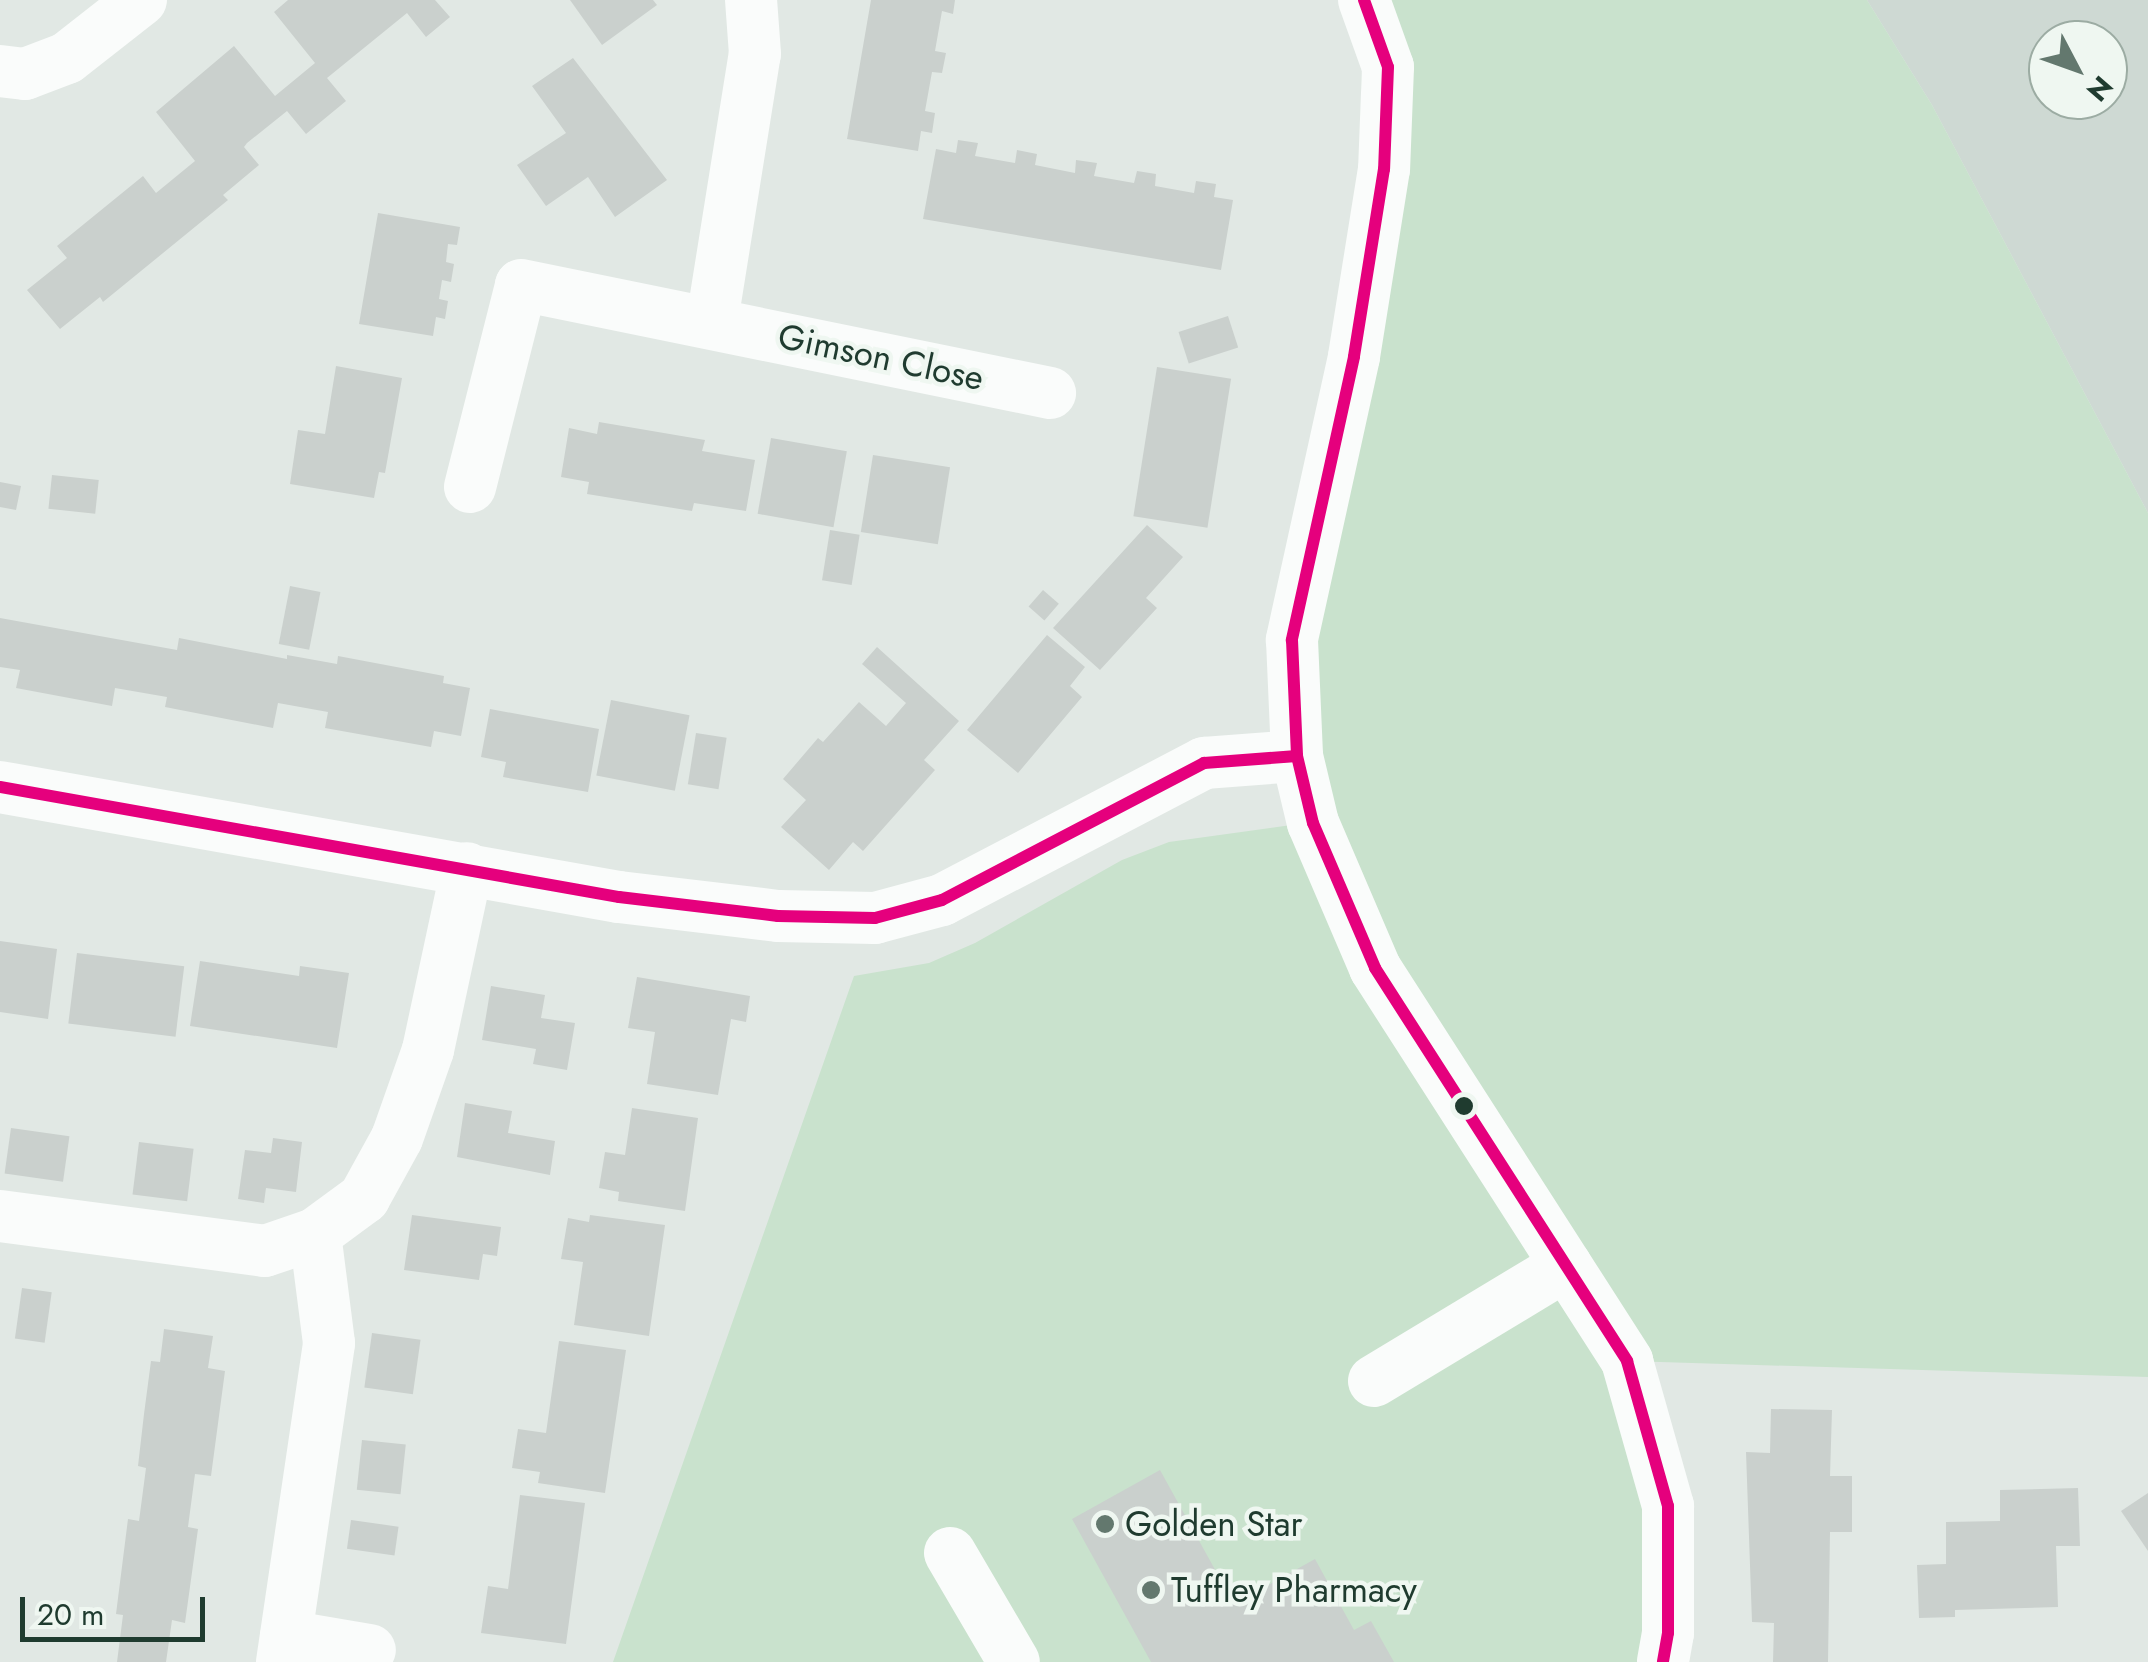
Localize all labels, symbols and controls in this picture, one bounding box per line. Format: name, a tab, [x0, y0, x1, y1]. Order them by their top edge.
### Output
north arrow	[2028, 20, 2128, 120]
text: N	[2077, 67, 2122, 111]
street label: Gimson Close	[774, 315, 988, 399]
unlabelled marker	[1454, 1096, 1474, 1116]
place label: Golden Star	[1125, 1503, 1303, 1545]
marker: Golden Star	[1094, 1513, 1116, 1535]
place label: Tuffley Pharmacy	[1171, 1569, 1417, 1611]
scale bar	[25, 1577, 210, 1639]
marker: Tuffley Pharmacy	[1140, 1579, 1162, 1601]
text: 20 m	[37, 1593, 104, 1636]

